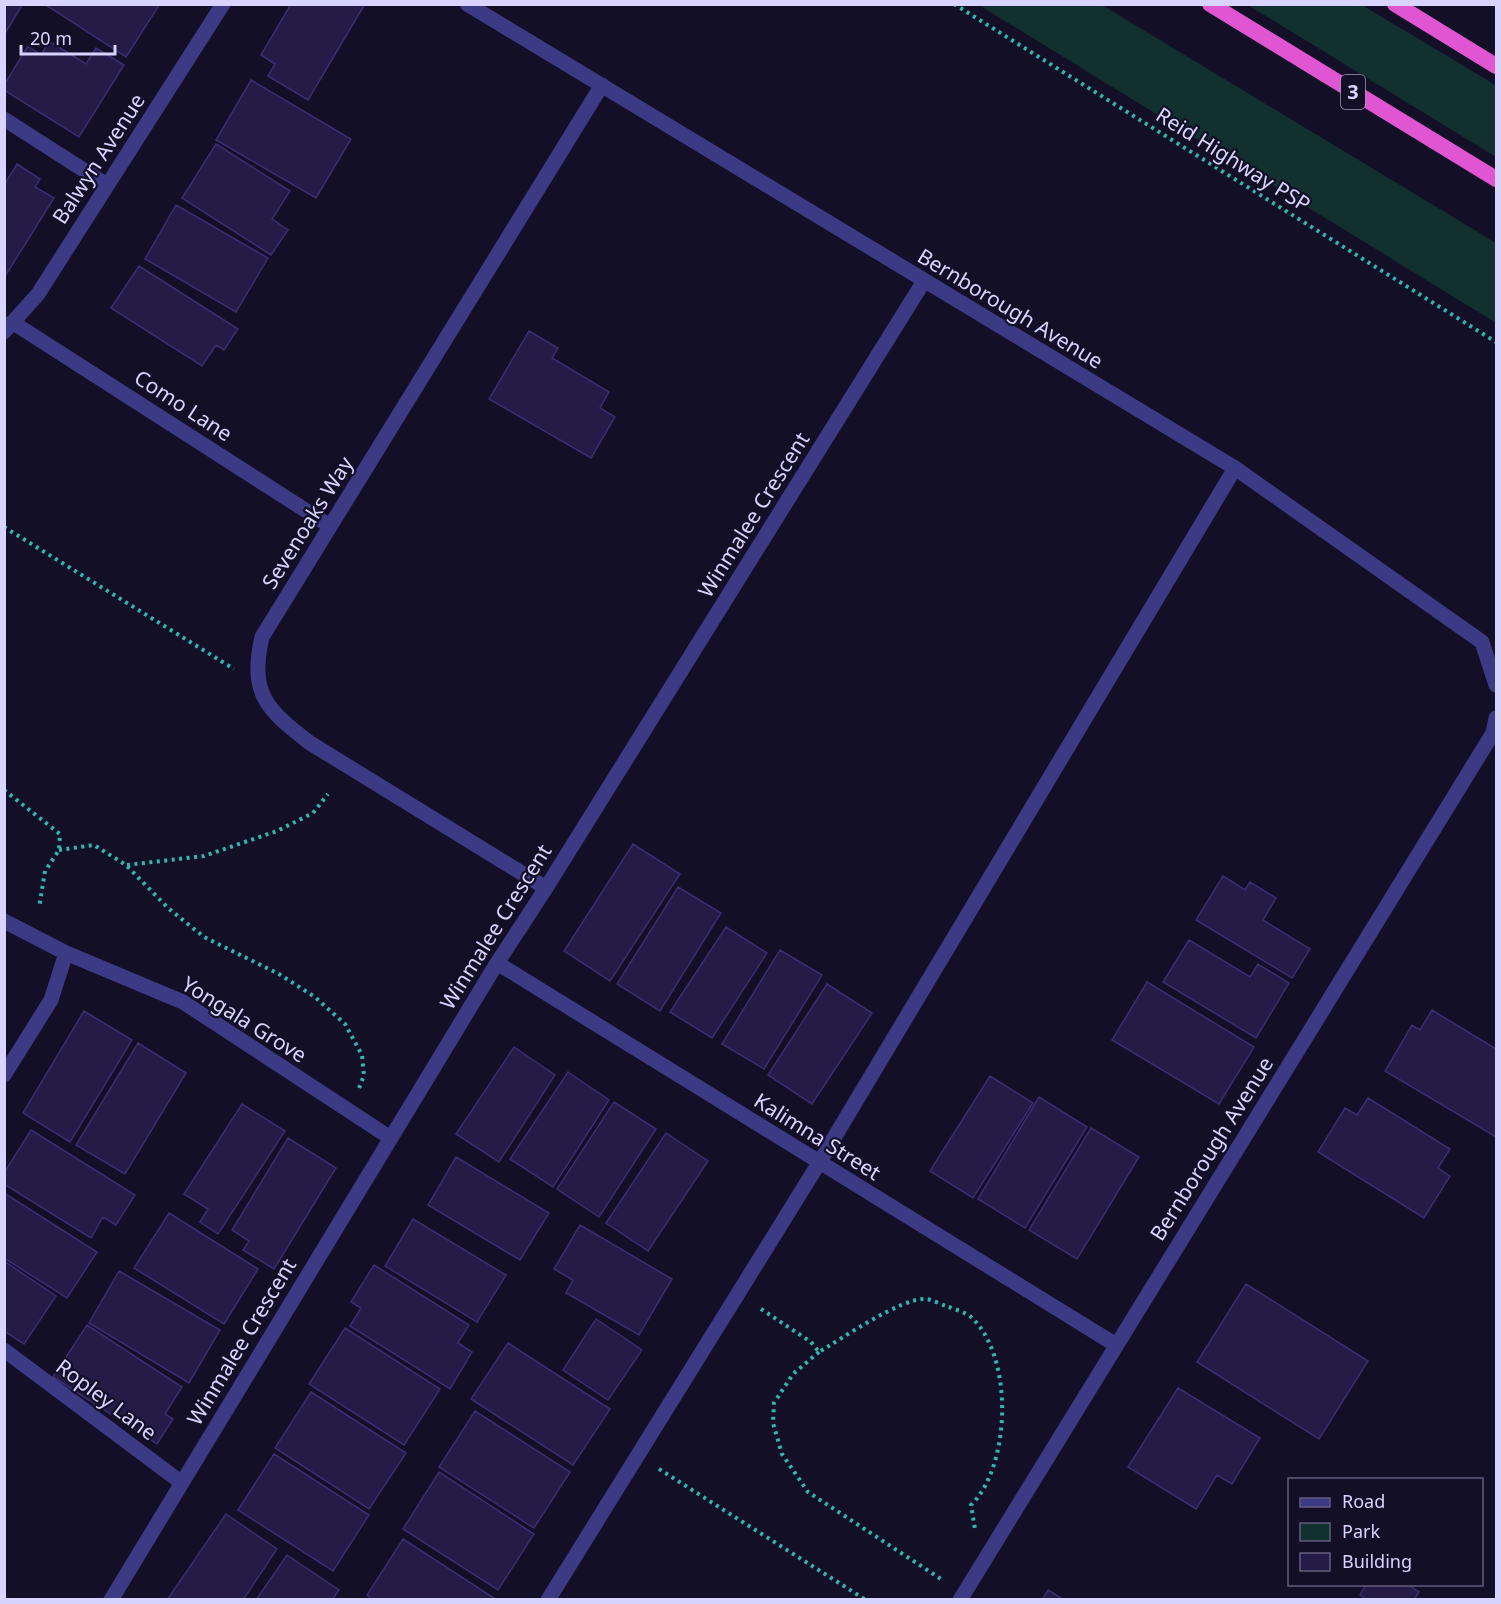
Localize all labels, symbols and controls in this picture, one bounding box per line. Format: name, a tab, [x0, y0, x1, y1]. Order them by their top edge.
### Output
scale bar	[21, 18, 116, 56]
text: 20 m	[30, 26, 72, 50]
road number: 3	[1341, 75, 1365, 109]
street label: Balwyn Avenue	[46, 88, 151, 229]
street label: Reid Highway PSP	[1151, 100, 1316, 218]
street label: Bernborough Avenue	[913, 242, 1108, 375]
street label: Como Lane	[129, 363, 238, 447]
street label: Winmalee Crescent	[691, 426, 816, 602]
street label: Sevenoaks Way	[255, 451, 359, 594]
street label: Winmalee Crescent	[433, 838, 558, 1014]
street label: Yongala Grove	[177, 970, 312, 1069]
street label: Bernborough Avenue	[1143, 1051, 1279, 1246]
street label: Kalimna Street	[749, 1086, 886, 1186]
street label: Winmalee Crescent	[180, 1253, 302, 1430]
street label: Ropley Lane	[51, 1352, 163, 1446]
legend	[1288, 1478, 1483, 1586]
text: Road	[1342, 1489, 1385, 1513]
text: Park	[1342, 1519, 1380, 1543]
text: Building	[1342, 1549, 1412, 1573]

